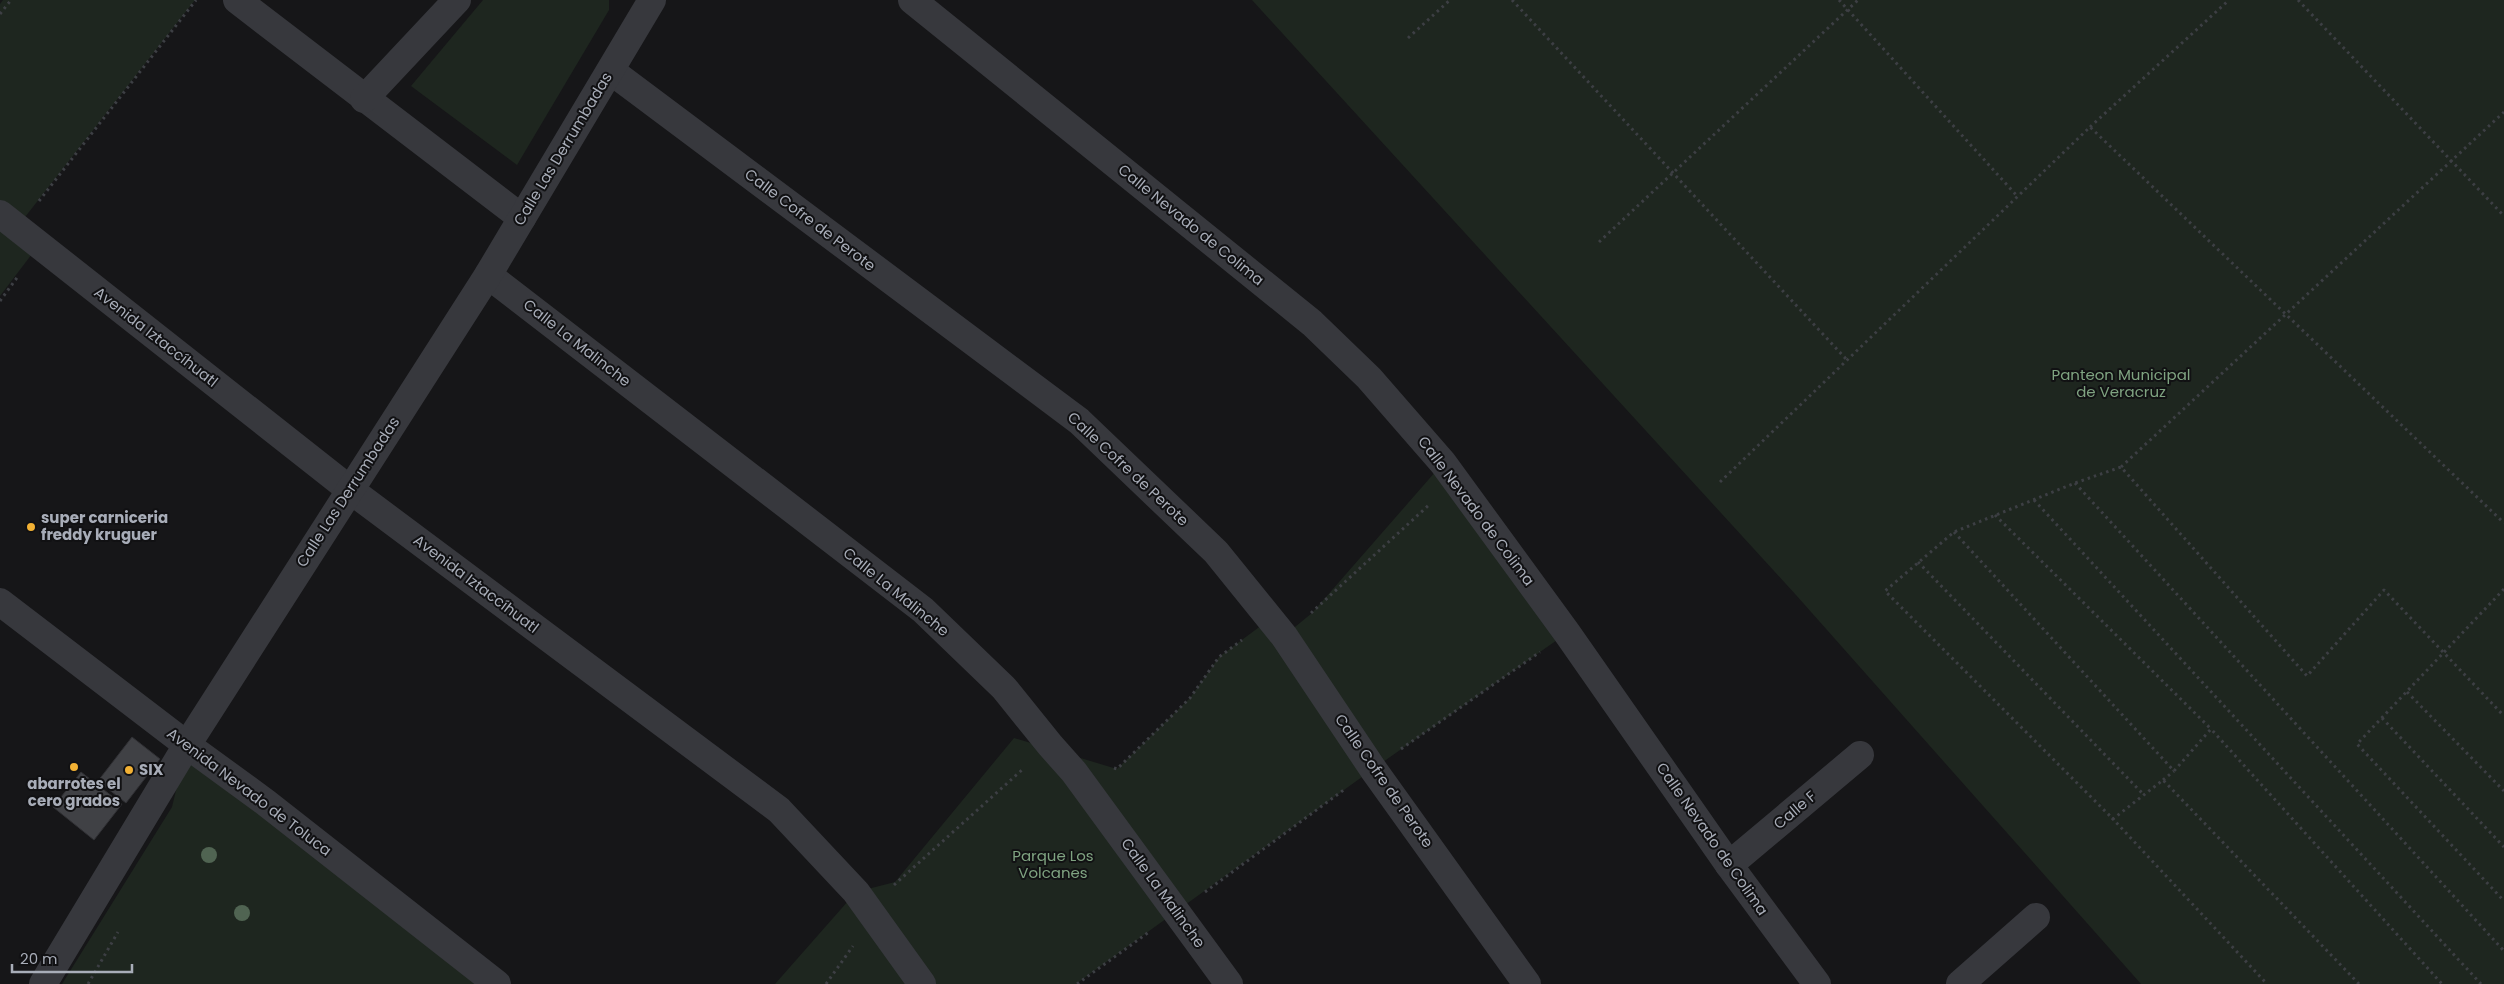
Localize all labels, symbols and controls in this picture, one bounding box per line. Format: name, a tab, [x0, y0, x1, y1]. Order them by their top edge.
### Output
street label: Calle Las Derrumbadas	[508, 68, 617, 229]
street label: Calle Nevado de Colima	[1114, 159, 1269, 290]
street label: Calle Cofre de Perote	[741, 163, 880, 276]
street label: Avenida Iztaccíhuatl	[90, 282, 223, 392]
street label: Calle La Malinche	[519, 294, 635, 391]
park label: Panteon Municipal de Veracruz	[2052, 364, 2190, 402]
street label: Calle Cofre de Perote	[1063, 407, 1194, 530]
street label: Calle Las Derrumbadas	[291, 412, 404, 571]
street label: Calle Nevado de Colima	[1413, 432, 1540, 590]
place label: super carniceria freddy kruguer	[41, 507, 168, 545]
marker: super carniceria freddy kruguer	[25, 521, 37, 533]
street label: Avenida Iztaccíhuatl	[409, 530, 543, 638]
street label: Calle La Malinche	[839, 542, 954, 641]
street label: Calle Cofre de Perote	[1330, 710, 1439, 852]
street label: Avenida Nevado de Toluca	[163, 723, 336, 861]
street label: Calle Nevado de Colima	[1652, 758, 1773, 919]
place label: SIX	[139, 759, 164, 780]
marker: abarrotes el cero grados	[68, 761, 80, 773]
marker: SIX	[123, 764, 135, 776]
place label: abarrotes el cero grados	[27, 773, 121, 811]
street label: Calle F	[1769, 785, 1821, 834]
street label: Calle La Malinche	[1116, 834, 1210, 952]
park label: Parque Los Volcanes	[1012, 845, 1094, 883]
scale bar	[12, 942, 132, 974]
text: 20 m	[20, 948, 58, 969]

